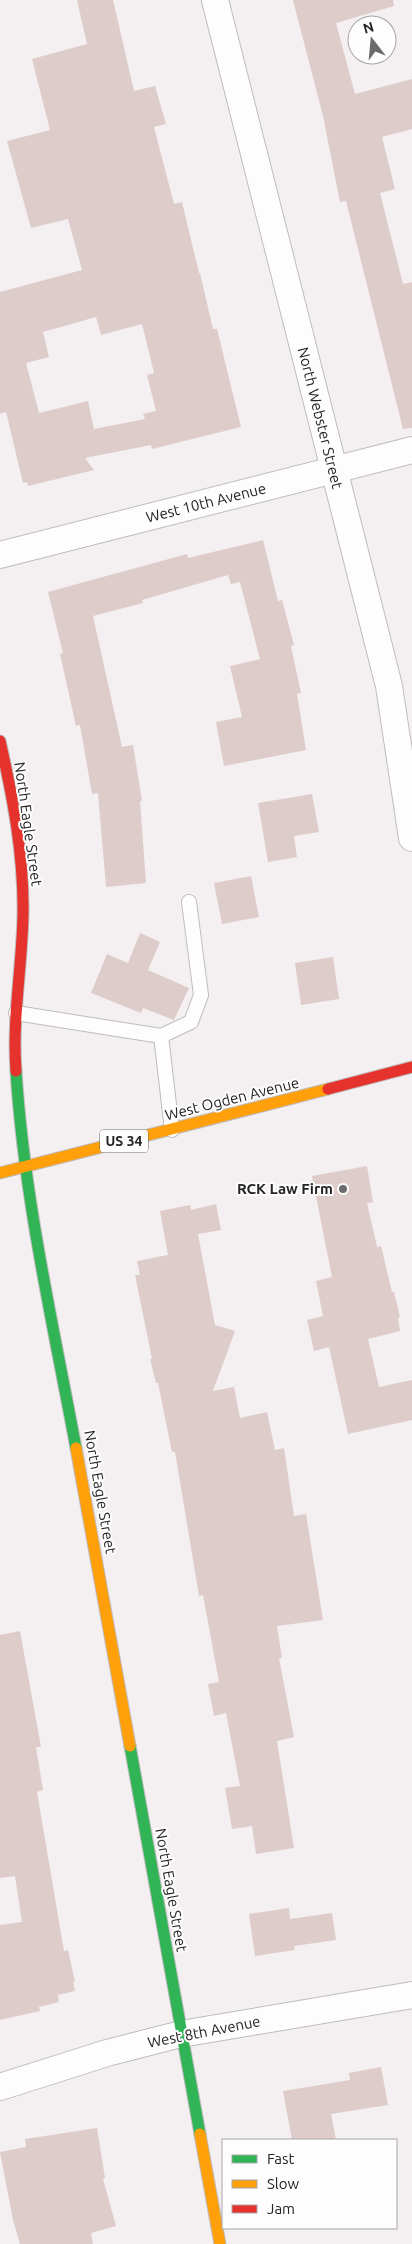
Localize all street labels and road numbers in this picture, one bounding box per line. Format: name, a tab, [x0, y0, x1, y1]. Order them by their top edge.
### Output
street label: North Webster Street	[295, 345, 346, 491]
street label: West 10th Avenue	[144, 479, 268, 526]
street label: North Eagle Street	[11, 761, 46, 887]
street label: West Ogden Avenue	[163, 1074, 301, 1123]
road number: US 34	[100, 1130, 148, 1152]
street label: North Eagle Street	[81, 1429, 120, 1555]
street label: North Eagle Street	[152, 1827, 191, 1953]
street label: West 8th Avenue	[146, 2012, 262, 2051]

